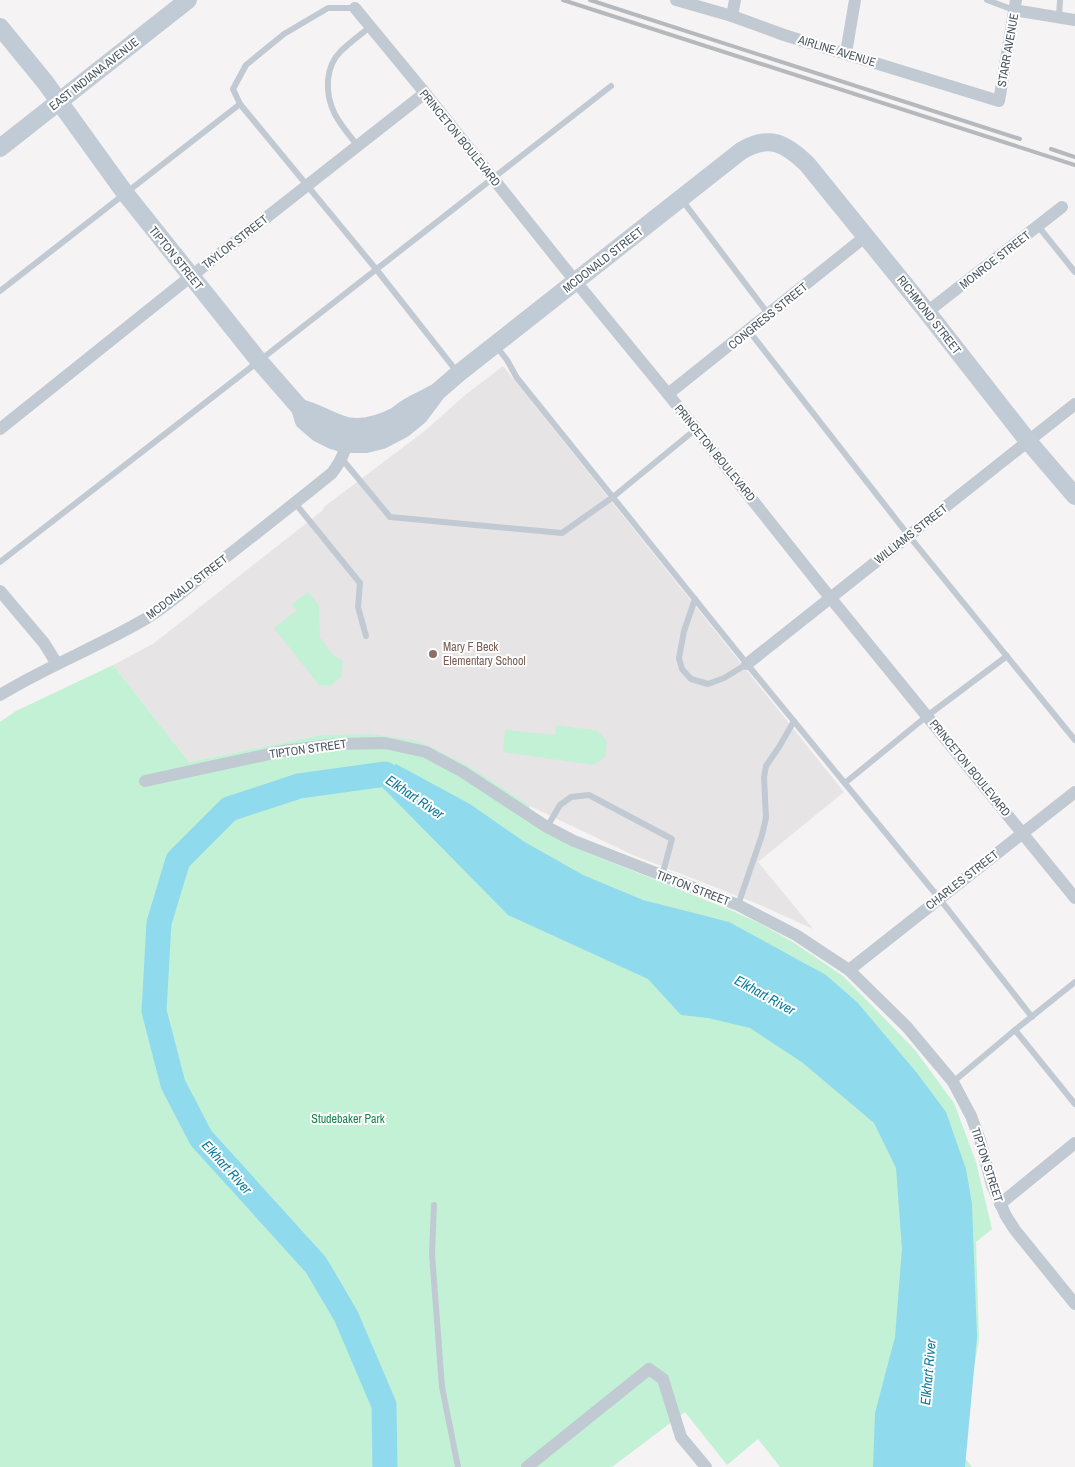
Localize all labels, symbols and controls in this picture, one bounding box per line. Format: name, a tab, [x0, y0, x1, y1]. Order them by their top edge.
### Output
street label: STARR AVENUE	[994, 12, 1022, 88]
street label: AIRLINE AVENUE	[795, 31, 878, 70]
street label: EAST INDIANA AVENUE	[46, 34, 142, 114]
street label: PRINCETON BOULEVARD	[416, 86, 504, 190]
street label: TAYLOR STREET	[199, 211, 271, 273]
street label: TIPTON STREET	[145, 223, 207, 293]
street label: MCDONALD STREET	[560, 224, 646, 296]
street label: MONROE STREET	[956, 227, 1034, 293]
street label: RICHMOND STREET	[893, 272, 965, 358]
street label: CONGRESS STREET	[725, 279, 811, 353]
street label: PRINCETON BOULEVARD	[671, 401, 759, 505]
street label: WILLIAMS STREET	[871, 500, 951, 568]
street label: MCDONALD STREET	[143, 551, 231, 623]
place label: Mary F Beck Elementary School	[443, 639, 526, 669]
marker: Mary F Beck Elementary School	[427, 648, 439, 660]
street label: PRINCETON BOULEVARD	[926, 716, 1014, 820]
street label: TIPTON STREET	[269, 736, 347, 762]
water label: Elkhart River	[382, 771, 449, 824]
street label: CHARLES STREET	[922, 847, 1002, 913]
street label: TIPTON STREET	[654, 867, 732, 909]
water label: Elkhart River	[732, 971, 799, 1020]
park label: Studebaker Park	[311, 1111, 385, 1127]
street label: TIPTON STREET	[967, 1126, 1007, 1204]
water label: Elkhart River	[198, 1136, 257, 1199]
water label: Elkhart River	[916, 1337, 940, 1406]

